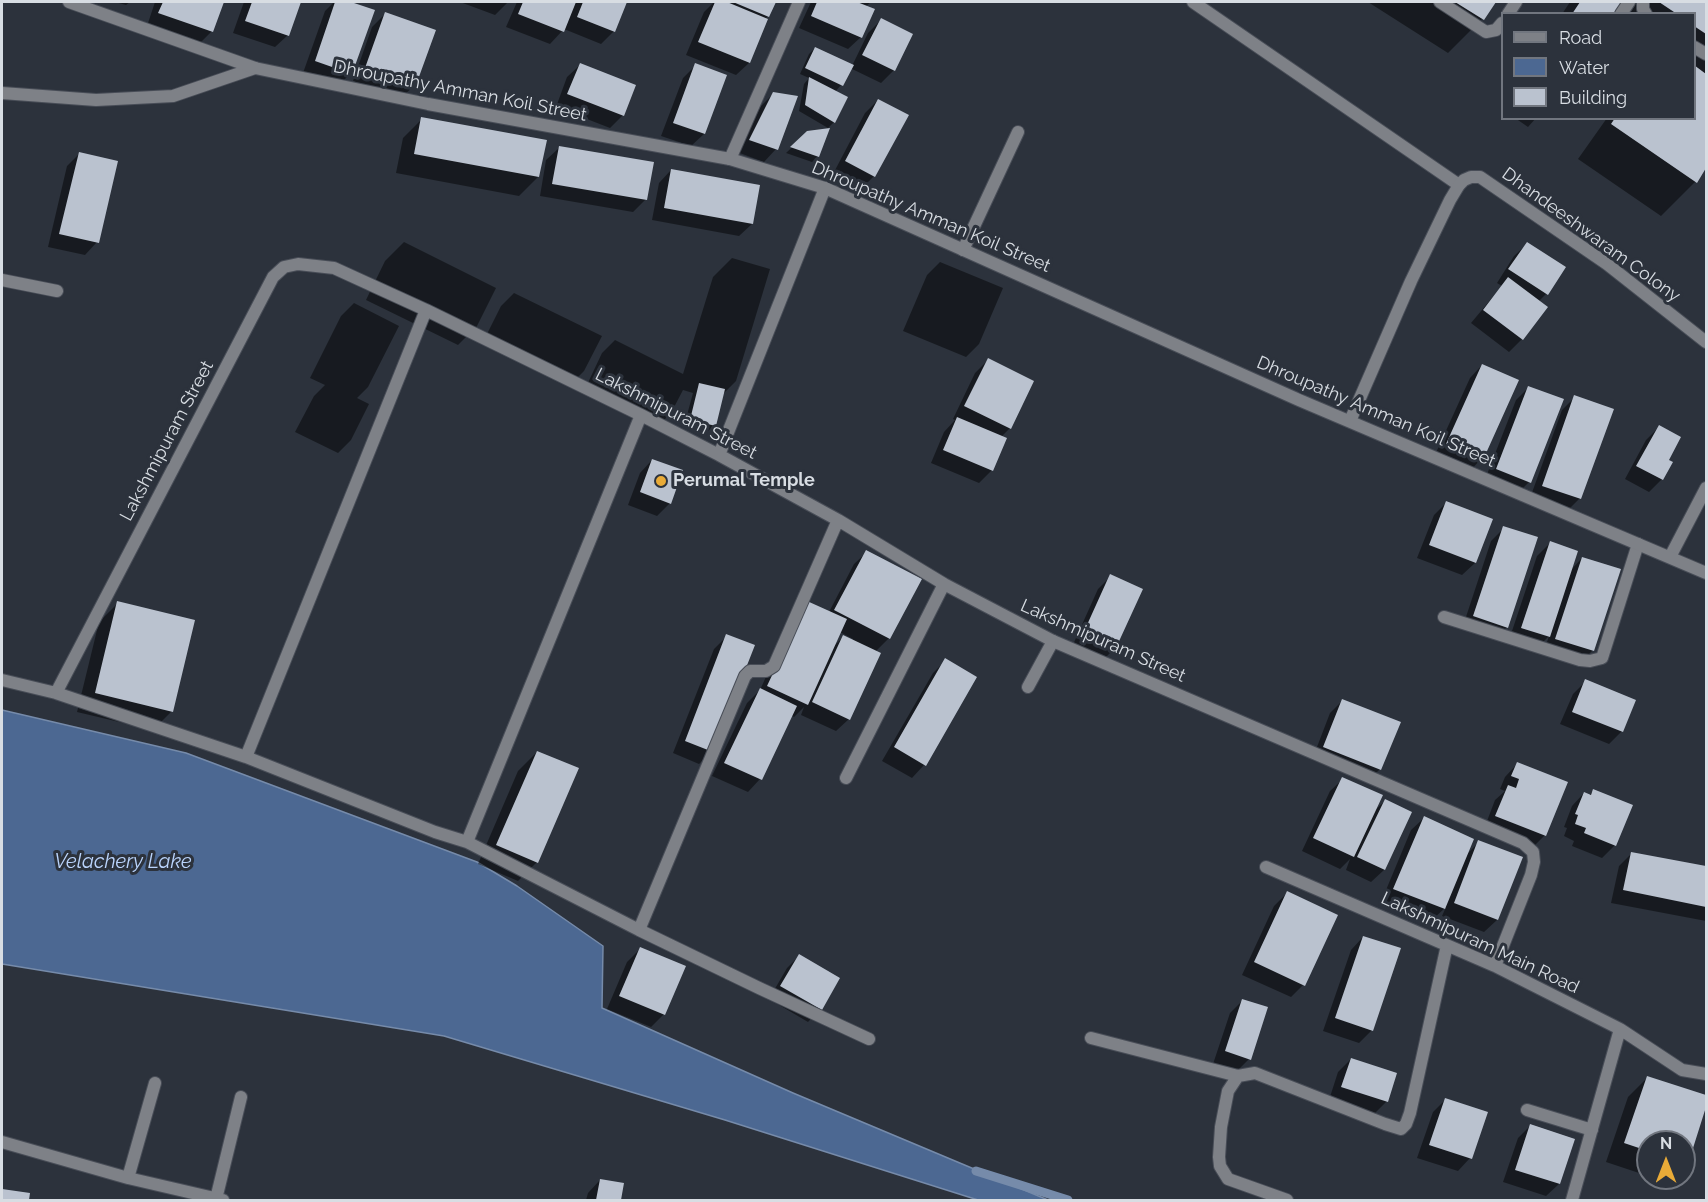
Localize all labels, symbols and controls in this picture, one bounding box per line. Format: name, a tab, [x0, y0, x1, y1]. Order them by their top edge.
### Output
legend	[1501, 12, 1696, 120]
text: Road	[1559, 27, 1602, 48]
street label: Dhroupathy Amman Koil Street	[332, 56, 588, 126]
text: Water	[1559, 57, 1609, 78]
text: Building	[1559, 87, 1627, 108]
street label: Dhroupathy Amman Koil Street	[808, 157, 1054, 277]
street label: Dhandeeshwaram Colony	[1498, 163, 1684, 307]
street label: Dhroupathy Amman Koil Street	[1253, 352, 1499, 472]
street label: Lakshmipuram Street	[116, 357, 218, 525]
street label: Lakshmipuram Street	[592, 364, 760, 464]
place label: Perumal Temple	[673, 470, 815, 492]
marker: Perumal Temple	[654, 474, 668, 488]
street label: Lakshmipuram Street	[1017, 595, 1189, 687]
water label: Velachery Lake	[54, 850, 192, 874]
street label: Lakshmipuram Main Road	[1377, 888, 1583, 998]
north arrow	[1636, 1130, 1696, 1190]
text: N	[1660, 1134, 1672, 1153]

